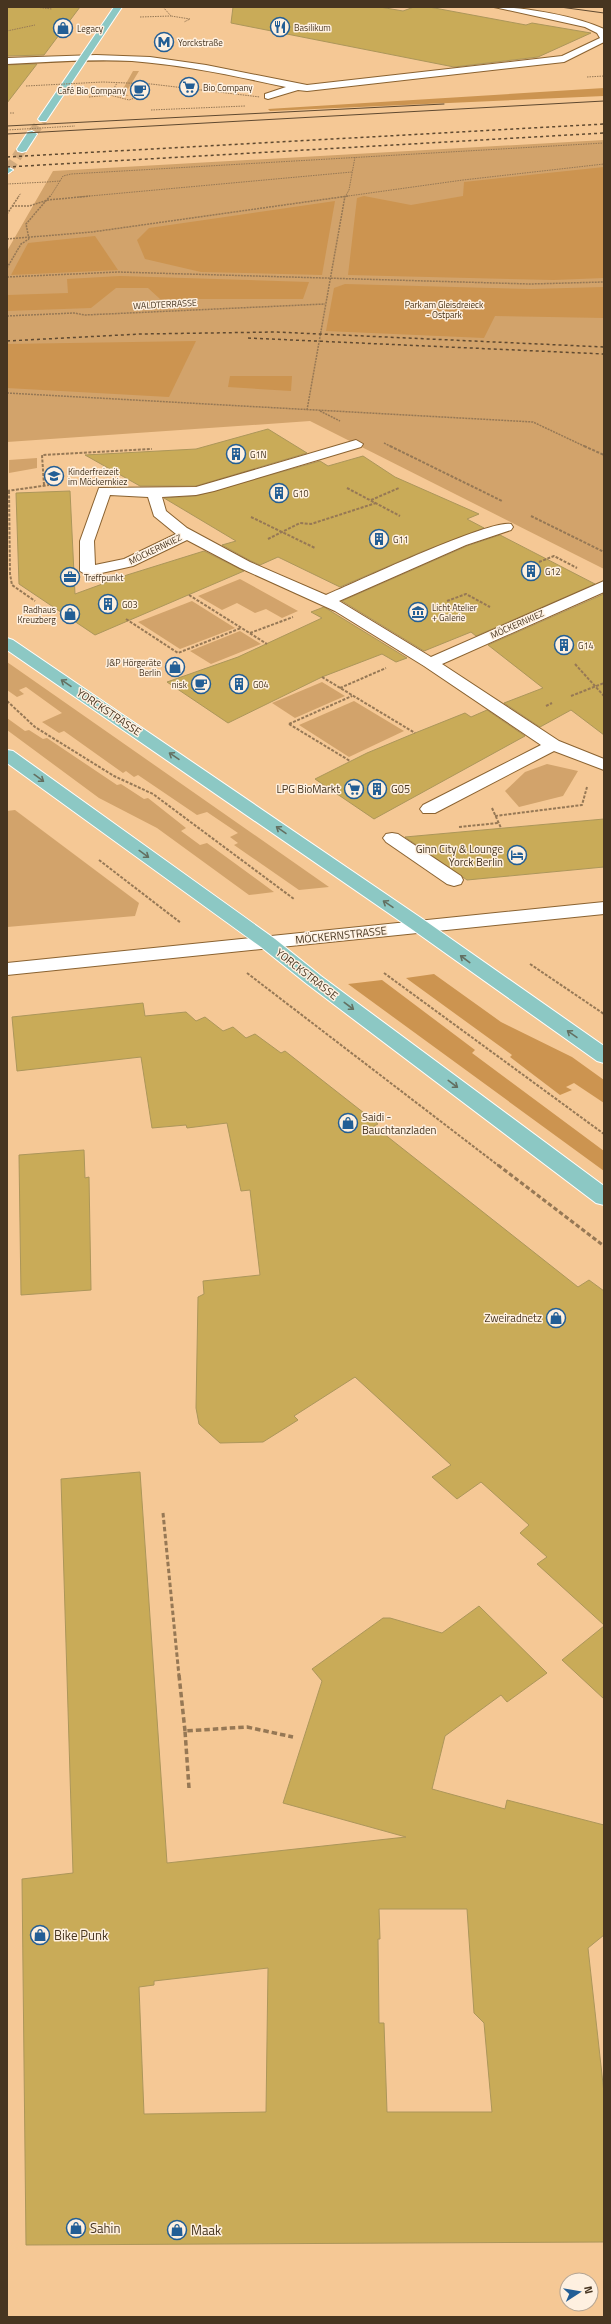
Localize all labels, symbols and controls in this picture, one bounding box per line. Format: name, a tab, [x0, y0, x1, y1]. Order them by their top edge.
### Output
restaurant icon: Basilikum	[269, 16, 291, 38]
shop icon: Legacy	[52, 17, 74, 39]
place label: Basilikum	[294, 21, 331, 34]
place label: Legacy	[77, 22, 104, 35]
metro station icon: Yorckstraße	[153, 31, 175, 53]
place label: Yorckstraße	[178, 36, 223, 49]
supermarket icon: Bio Company	[178, 76, 200, 98]
cafe icon: Café Bio Company	[129, 79, 151, 101]
place label: Bio Company	[203, 81, 253, 94]
place label: Café Bio Company	[57, 84, 127, 97]
street label: WALDTERRASSE	[133, 296, 197, 312]
park label: Park am Gleisdreieck - Ostpark	[405, 298, 484, 321]
building icon: G1N	[225, 443, 247, 465]
place label: G1N	[250, 448, 267, 461]
school or university icon: Kinderfreizeit im Möckernkiez	[43, 465, 65, 487]
place label: Kinderfreizeit im Möckernkiez	[68, 465, 127, 488]
building icon: G10	[268, 482, 290, 504]
place label: G10	[293, 487, 309, 500]
building icon: G11	[368, 528, 390, 550]
street label: MÖCKERNKIEZ	[126, 531, 184, 567]
place label: G11	[393, 533, 409, 546]
building icon: G12	[520, 560, 542, 582]
place label: G12	[545, 565, 561, 578]
office icon: Treffpunkt	[59, 566, 81, 588]
place label: Treffpunkt	[84, 571, 124, 584]
building icon: G03	[97, 593, 119, 615]
place label: G03	[122, 598, 138, 611]
museum icon: Licht Atelier + Galerie	[407, 601, 429, 623]
place label: Licht Atelier + Galerie	[432, 601, 477, 624]
place label: Radhaus Kreuzberg	[18, 603, 56, 626]
shop icon: Radhaus Kreuzberg	[59, 603, 81, 625]
street label: MÖCKERNKIEZ	[488, 606, 546, 642]
building icon: G14	[553, 634, 575, 656]
place label: G14	[578, 639, 594, 652]
place label: J&P Hörgeräte Berlin	[107, 656, 161, 679]
shop icon: J&P Hörgeräte Berlin	[164, 656, 186, 678]
cafe icon: nisk	[190, 673, 212, 695]
building icon: G04	[228, 673, 250, 695]
place label: nisk	[172, 678, 188, 691]
place label: G04	[253, 678, 269, 691]
one-way arrow	[61, 679, 72, 687]
street label: YORCKSTRASSE	[74, 684, 144, 740]
one-way arrow	[168, 752, 179, 760]
one-way arrow	[33, 774, 44, 782]
supermarket icon: LPG BioMarkt	[343, 778, 365, 800]
building icon: G05	[366, 778, 388, 800]
place label: LPG BioMarkt	[276, 781, 340, 797]
place label: G05	[391, 781, 410, 797]
one-way arrow	[275, 826, 286, 834]
place label: Ginn City & Lounge Yorck Berlin	[416, 841, 503, 870]
hotel icon: Ginn City & Lounge Yorck Berlin	[506, 844, 528, 866]
one-way arrow	[138, 850, 149, 858]
one-way arrow	[382, 900, 393, 908]
street label: MÖCKERNSTRASSE	[294, 922, 388, 948]
street label: YORCKSTRASSE	[273, 945, 341, 1003]
one-way arrow	[460, 955, 471, 964]
one-way arrow	[344, 1002, 355, 1011]
one-way arrow	[567, 1030, 578, 1038]
one-way arrow	[448, 1080, 459, 1089]
place label: Saidi - Bauchtanzladen	[362, 1109, 437, 1138]
shop icon: Saidi - Bauchtanzladen	[337, 1112, 359, 1134]
shop icon: Zweiradnetz	[545, 1307, 567, 1329]
place label: Zweiradnetz	[485, 1310, 542, 1326]
shop icon: Bike Punk	[29, 1924, 51, 1946]
place label: Bike Punk	[54, 1925, 108, 1945]
shop icon: Sahin	[65, 2217, 87, 2239]
place label: Sahin	[90, 2218, 120, 2238]
shop icon: Maak	[166, 2219, 188, 2241]
place label: Maak	[191, 2220, 221, 2240]
north arrow	[559, 2272, 599, 2312]
text: N	[580, 2285, 597, 2295]

